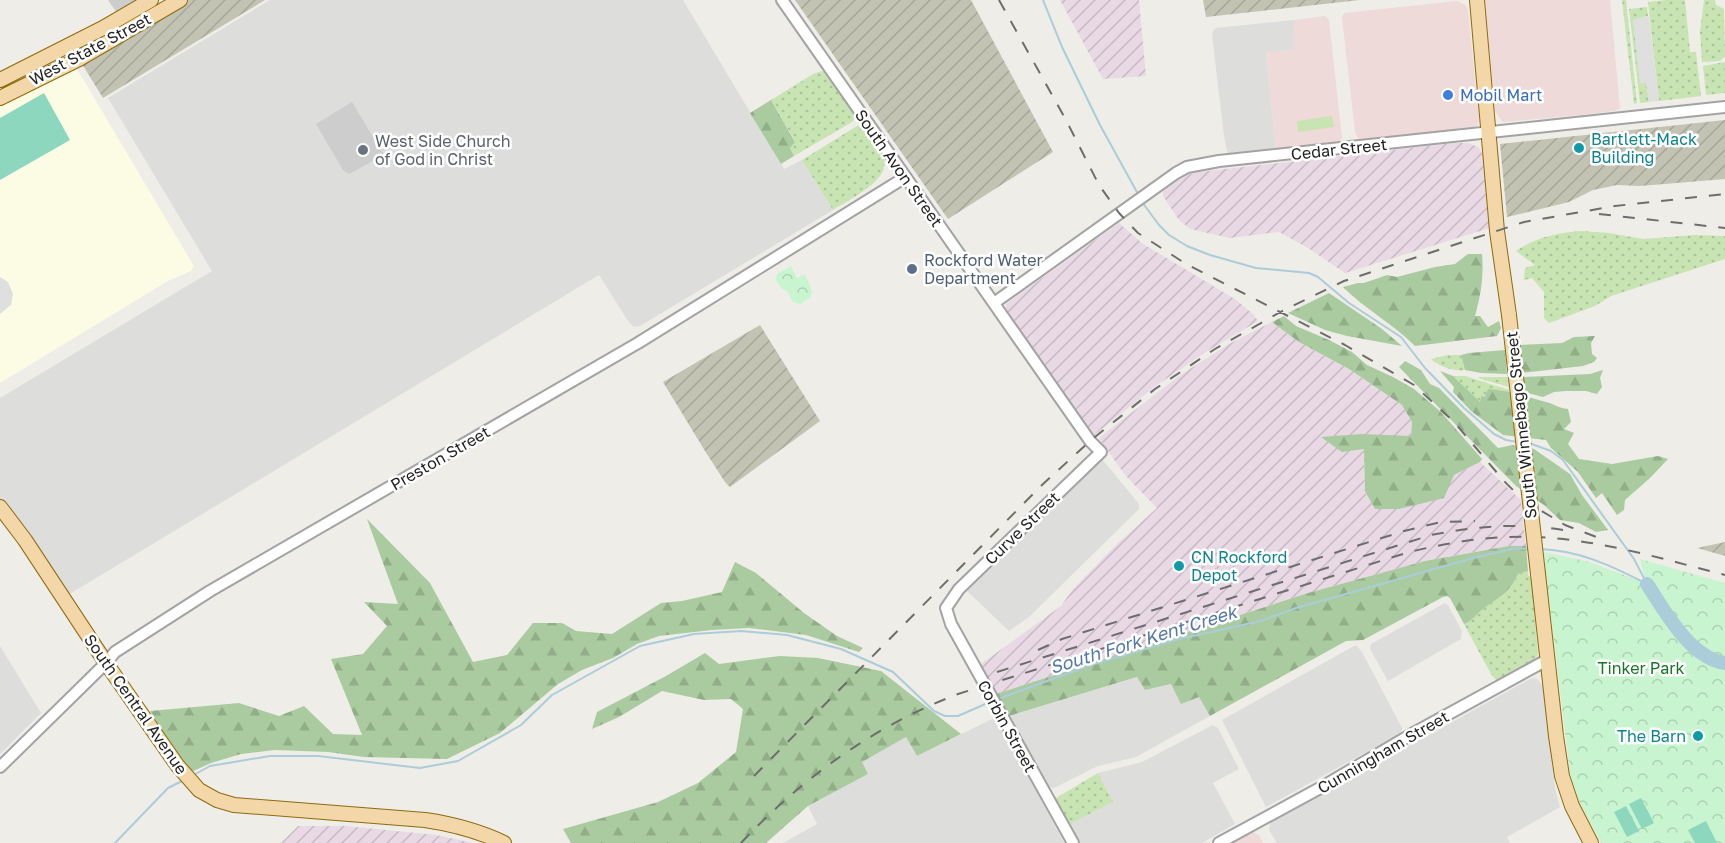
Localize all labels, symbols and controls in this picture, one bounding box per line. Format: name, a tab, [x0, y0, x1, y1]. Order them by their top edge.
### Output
street label: West State Street	[26, 8, 154, 90]
place label: Mobil Mart	[1460, 85, 1542, 105]
marker: Mobil Mart	[1441, 88, 1455, 102]
street label: South Avon Street	[851, 105, 947, 231]
place label: Bartlett-Mack Building	[1591, 129, 1697, 167]
place label: West Side Church of God in Christ	[375, 131, 511, 169]
street label: Cedar Street	[1290, 134, 1388, 164]
marker: Bartlett-Mack Building	[1572, 141, 1586, 155]
marker: West Side Church of God in Christ	[356, 143, 370, 157]
place label: Rockford Water Department	[924, 250, 1043, 288]
marker: Rockford Water Department	[905, 262, 919, 276]
street label: South Winnebago Street	[1501, 330, 1541, 520]
street label: Preston Street	[387, 421, 493, 495]
street label: Curve Street	[980, 487, 1064, 569]
place label: CN Rockford Depot	[1191, 547, 1287, 585]
marker: CN Rockford Depot	[1172, 559, 1186, 573]
water label: South Fork Kent Creek	[1047, 600, 1241, 678]
street label: South Central Avenue	[80, 630, 192, 778]
park label: Tinker Park	[1598, 658, 1684, 678]
street label: Corbin Street	[974, 677, 1040, 775]
street label: Cunningham Street	[1314, 706, 1452, 798]
place label: The Barn	[1617, 726, 1686, 746]
marker: The Barn	[1691, 729, 1705, 743]

